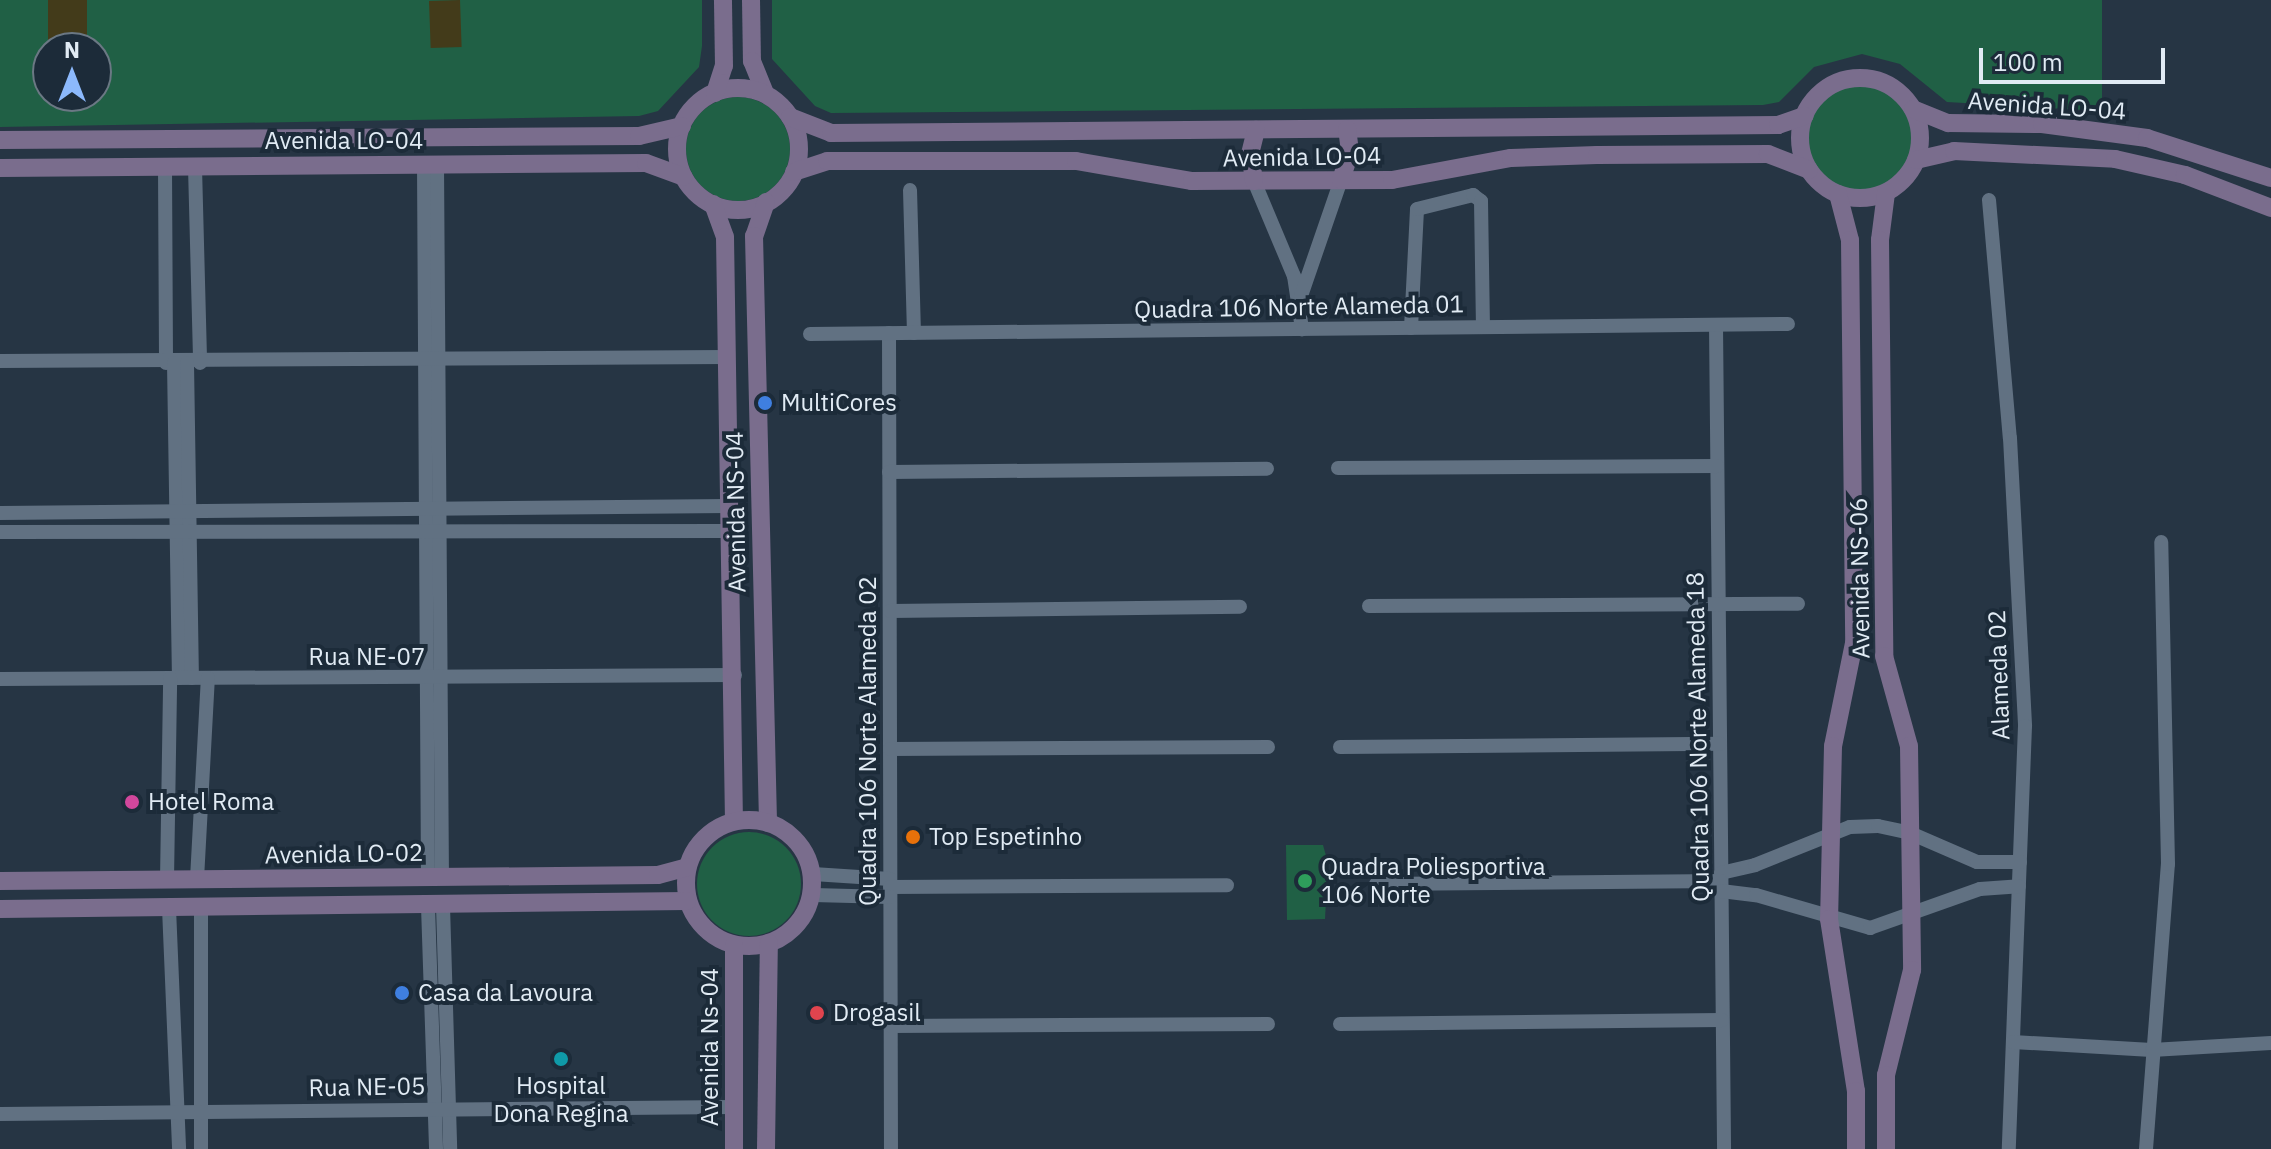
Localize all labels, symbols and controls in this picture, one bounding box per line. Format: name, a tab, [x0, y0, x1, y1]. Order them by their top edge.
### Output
north arrow	[32, 32, 112, 112]
scale bar	[1983, 32, 2169, 82]
text: N	[64, 35, 80, 64]
text: 100 m	[1993, 46, 2063, 78]
street label: Avenida LO-04	[1967, 86, 2127, 126]
street label: Avenida LO-04	[265, 127, 423, 155]
street label: Avenida LO-04	[1222, 141, 1382, 173]
street label: Quadra 106 Norte Alameda 01	[1134, 290, 1464, 324]
place label: MultiCores	[781, 389, 897, 417]
marker: MultiCores	[756, 394, 774, 412]
street label: Avenida NS-04	[720, 431, 752, 593]
street label: Avenida NS-06	[1844, 497, 1876, 659]
street label: Quadra 106 Norte Alameda 18	[1681, 572, 1715, 902]
street label: Quadra 106 Norte Alameda 02	[854, 576, 882, 906]
street label: Alameda 02	[1982, 610, 2016, 740]
street label: Rua NE-07	[309, 643, 425, 671]
place label: Hotel Roma	[148, 788, 274, 816]
marker: Hotel Roma	[123, 793, 141, 811]
place label: Top Espetinho	[929, 823, 1082, 851]
marker: Top Espetinho	[904, 828, 922, 846]
street label: Avenida LO-02	[264, 838, 424, 870]
place label: Quadra Poliesportiva 106 Norte	[1321, 853, 1546, 909]
marker: Quadra Poliesportiva 106 Norte	[1296, 872, 1314, 890]
street label: Avenida Ns-04	[696, 968, 724, 1126]
place label: Casa da Lavoura	[418, 979, 593, 1007]
marker: Casa da Lavoura	[393, 984, 411, 1002]
place label: Drogasil	[833, 999, 921, 1027]
marker: Drogasil	[808, 1004, 826, 1022]
marker: Hospital Dona Regina	[552, 1050, 570, 1068]
street label: Rua NE-05	[308, 1072, 426, 1102]
place label: Hospital Dona Regina	[494, 1072, 628, 1128]

